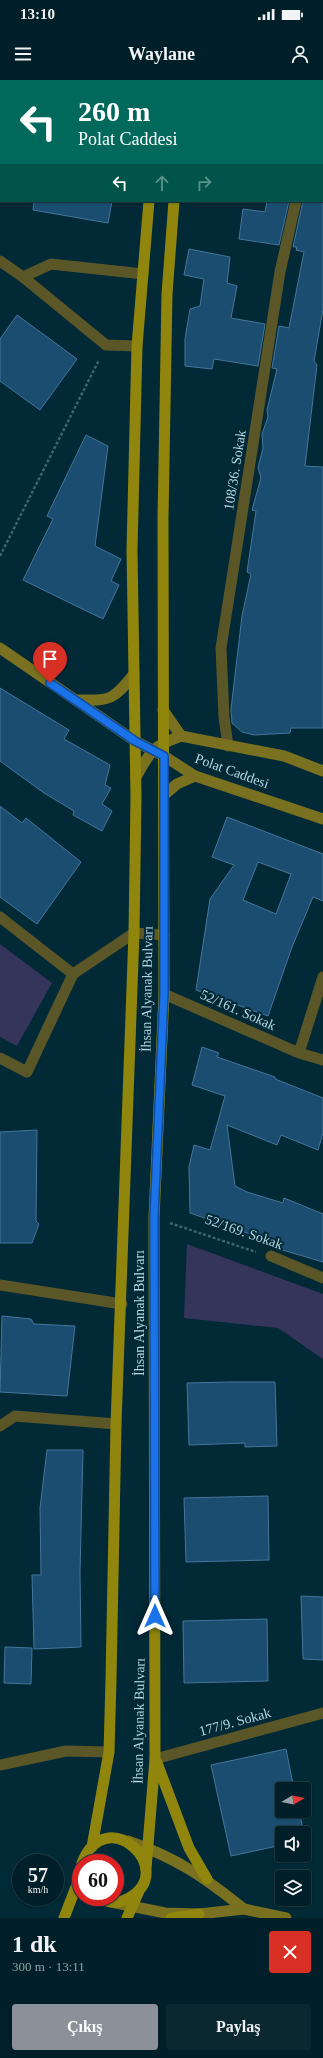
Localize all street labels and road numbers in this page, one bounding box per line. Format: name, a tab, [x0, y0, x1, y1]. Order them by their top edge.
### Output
street label: 108/36. Sokak	[221, 429, 249, 511]
street label: Polat Caddesi	[193, 751, 271, 791]
street label: İhsan Alyanak Bulvarı	[138, 926, 156, 1052]
street label: 52/161. Sokak	[198, 987, 278, 1033]
street label: 52/169. Sokak	[203, 1212, 285, 1252]
street label: İhsan Alyanak Bulvarı	[132, 1250, 147, 1376]
street label: İhsan Alyanak Bulvarı	[130, 1658, 148, 1784]
street label: 177/9. Sokak	[197, 1705, 273, 1739]

